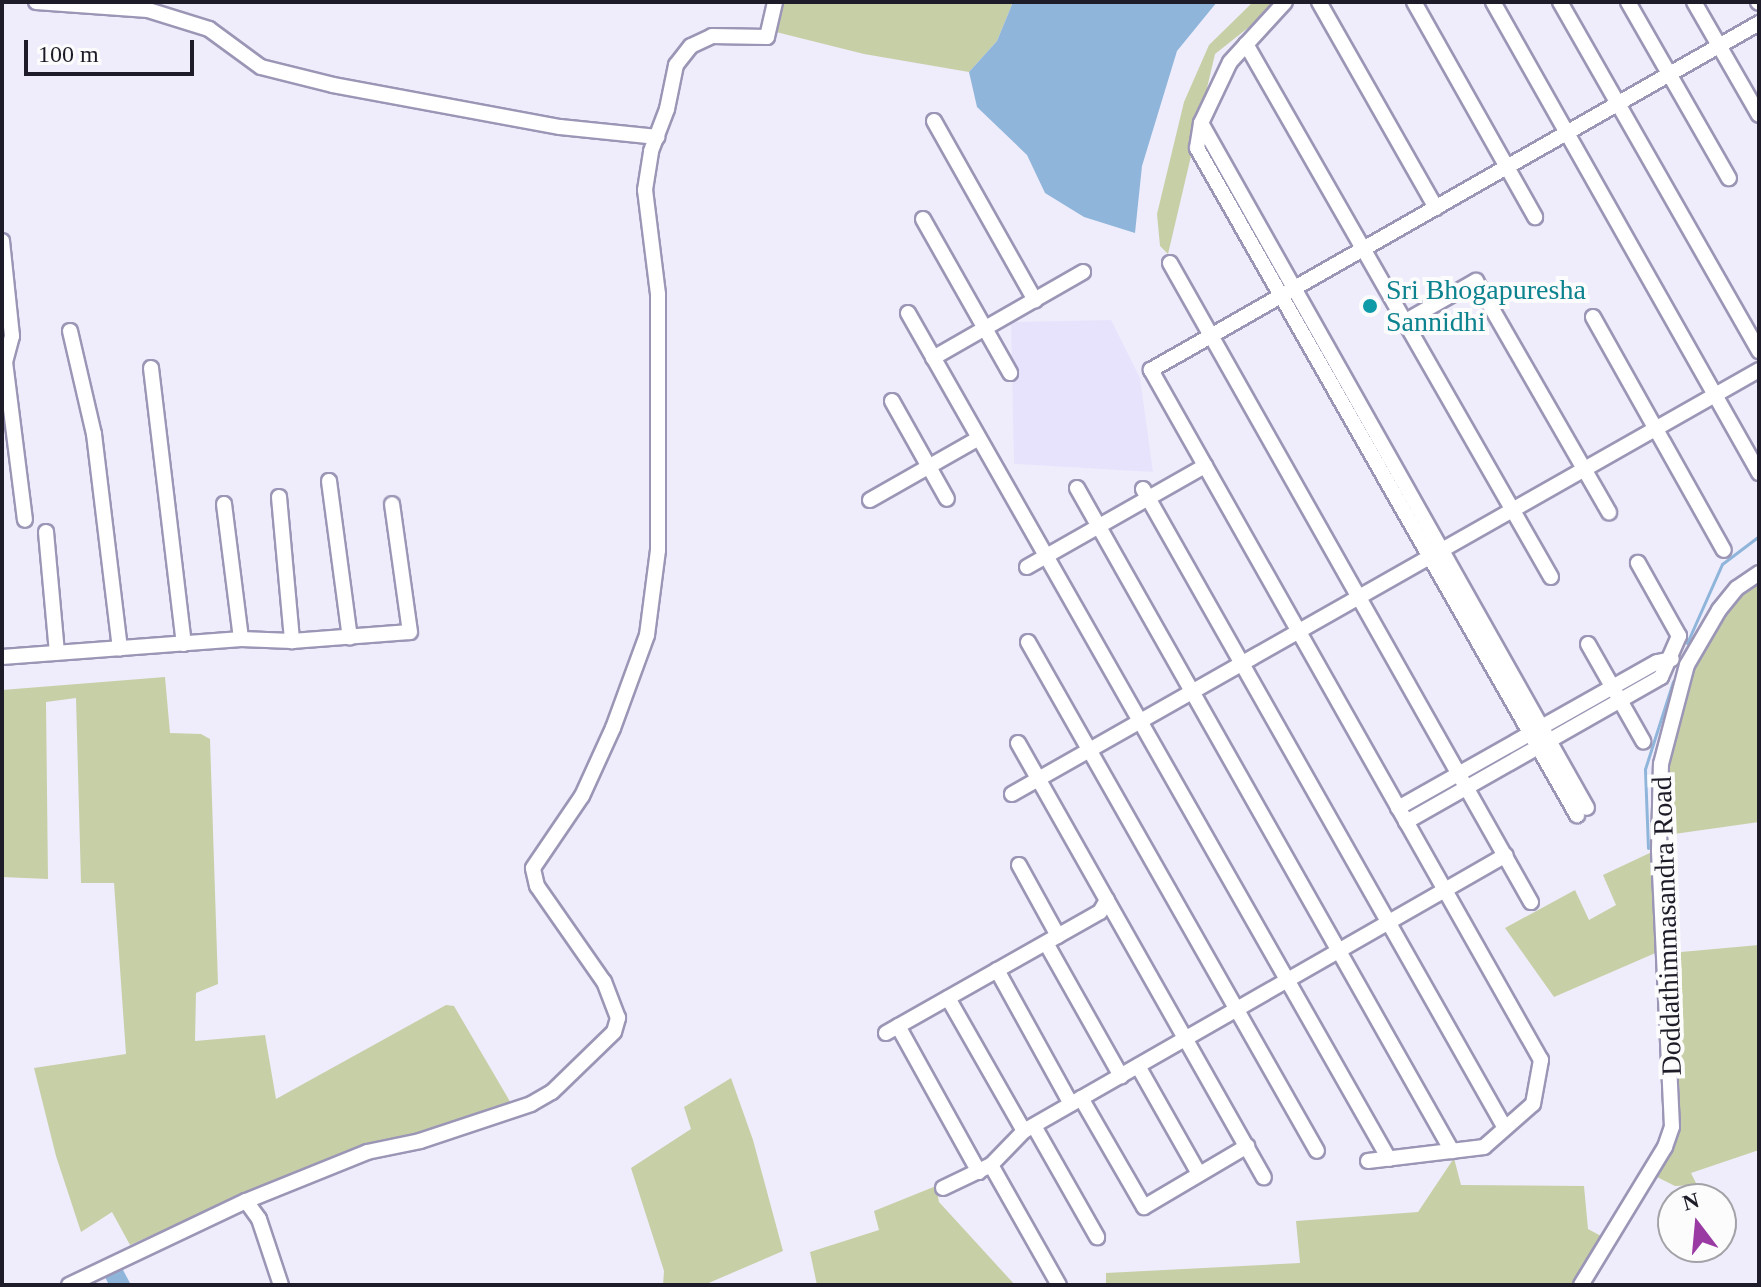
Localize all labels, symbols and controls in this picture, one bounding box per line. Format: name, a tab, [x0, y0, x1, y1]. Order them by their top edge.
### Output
scale bar	[28, 24, 198, 74]
text: 100 m	[38, 41, 99, 67]
place label: Sri Bhogapuresha Sannidhi	[1386, 273, 1586, 339]
marker: Sri Bhogapuresha Sannidhi	[1361, 297, 1379, 315]
street label: Doddathimmasandra Road	[1645, 776, 1689, 1076]
north arrow	[1657, 1183, 1737, 1263]
text: N	[1680, 1187, 1702, 1216]

